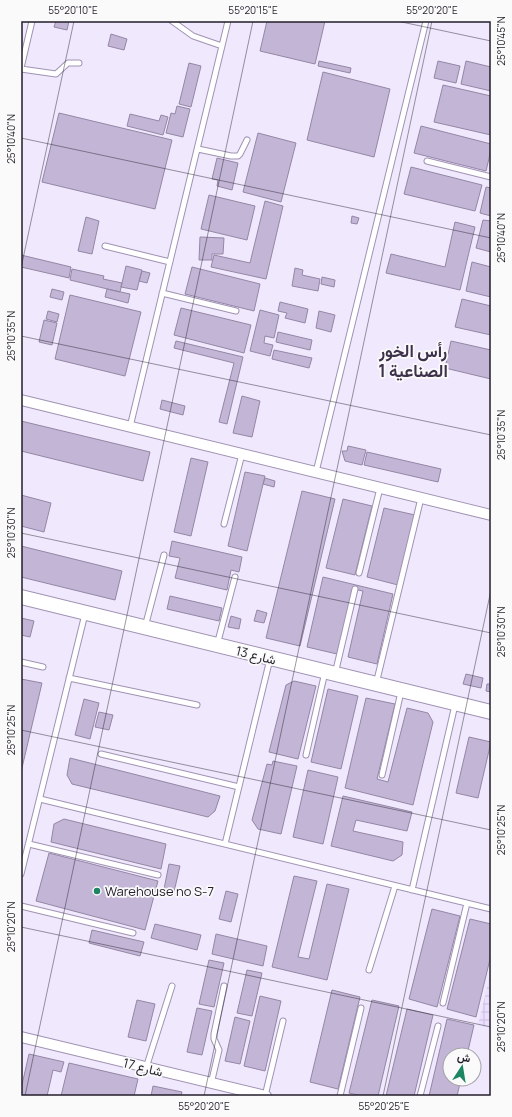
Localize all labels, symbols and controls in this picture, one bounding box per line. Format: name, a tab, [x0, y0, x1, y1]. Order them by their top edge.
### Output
text: 55°20'10"E	[48, 3, 98, 17]
text: 55°20'15"E	[228, 3, 278, 17]
text: 55°20'20"E	[406, 3, 458, 17]
text: 25°10'45"N	[494, 16, 508, 66]
text: 25°10'40"N	[4, 114, 18, 164]
text: 25°10'40"N	[494, 213, 508, 263]
text: 25°10'35"N	[4, 311, 18, 361]
district label: رأس الخور الصناعية 1	[378, 339, 448, 382]
text: 25°10'35"N	[494, 410, 508, 460]
text: 25°10'30"N	[4, 508, 18, 558]
text: 25°10'30"N	[494, 607, 508, 657]
street label: شارع 13	[234, 641, 278, 670]
text: 25°10'25"N	[4, 705, 18, 755]
text: 25°10'25"N	[494, 805, 508, 855]
place label: Warehouse no S-7	[105, 882, 214, 900]
marker: Warehouse no S-7	[92, 886, 102, 896]
text: 25°10'20"N	[4, 902, 18, 952]
text: 25°10'20"N	[494, 1002, 508, 1052]
north arrow	[442, 1047, 482, 1087]
text: ش	[456, 1048, 472, 1065]
street label: شارع 17	[121, 1053, 165, 1082]
text: 55°20'20"E	[178, 1099, 230, 1113]
text: 55°20'25"E	[358, 1099, 410, 1113]

